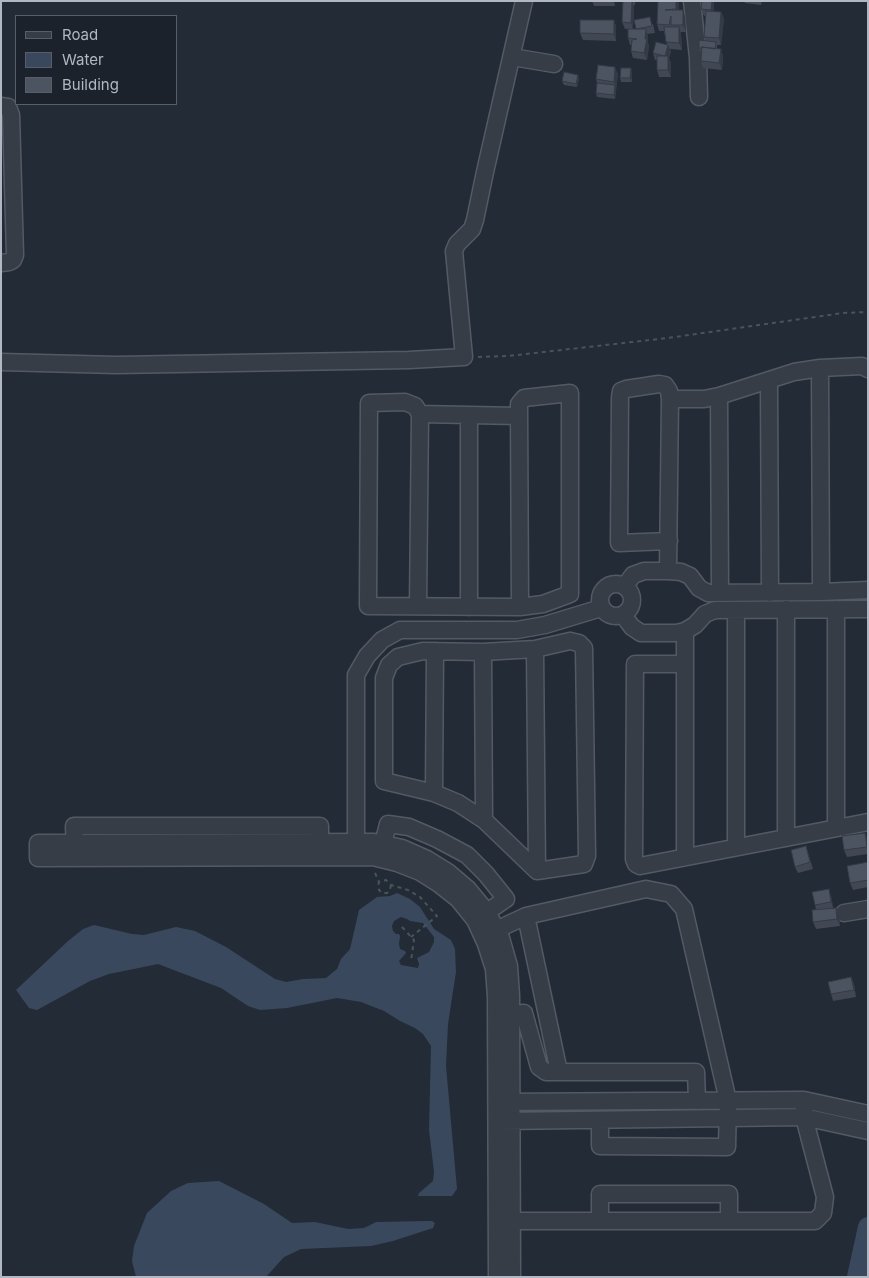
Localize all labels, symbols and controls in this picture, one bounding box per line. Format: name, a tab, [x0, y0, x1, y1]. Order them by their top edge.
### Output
legend	[15, 15, 178, 105]
text: Road	[62, 25, 98, 44]
text: Water	[62, 50, 104, 69]
text: Building	[62, 75, 119, 94]

